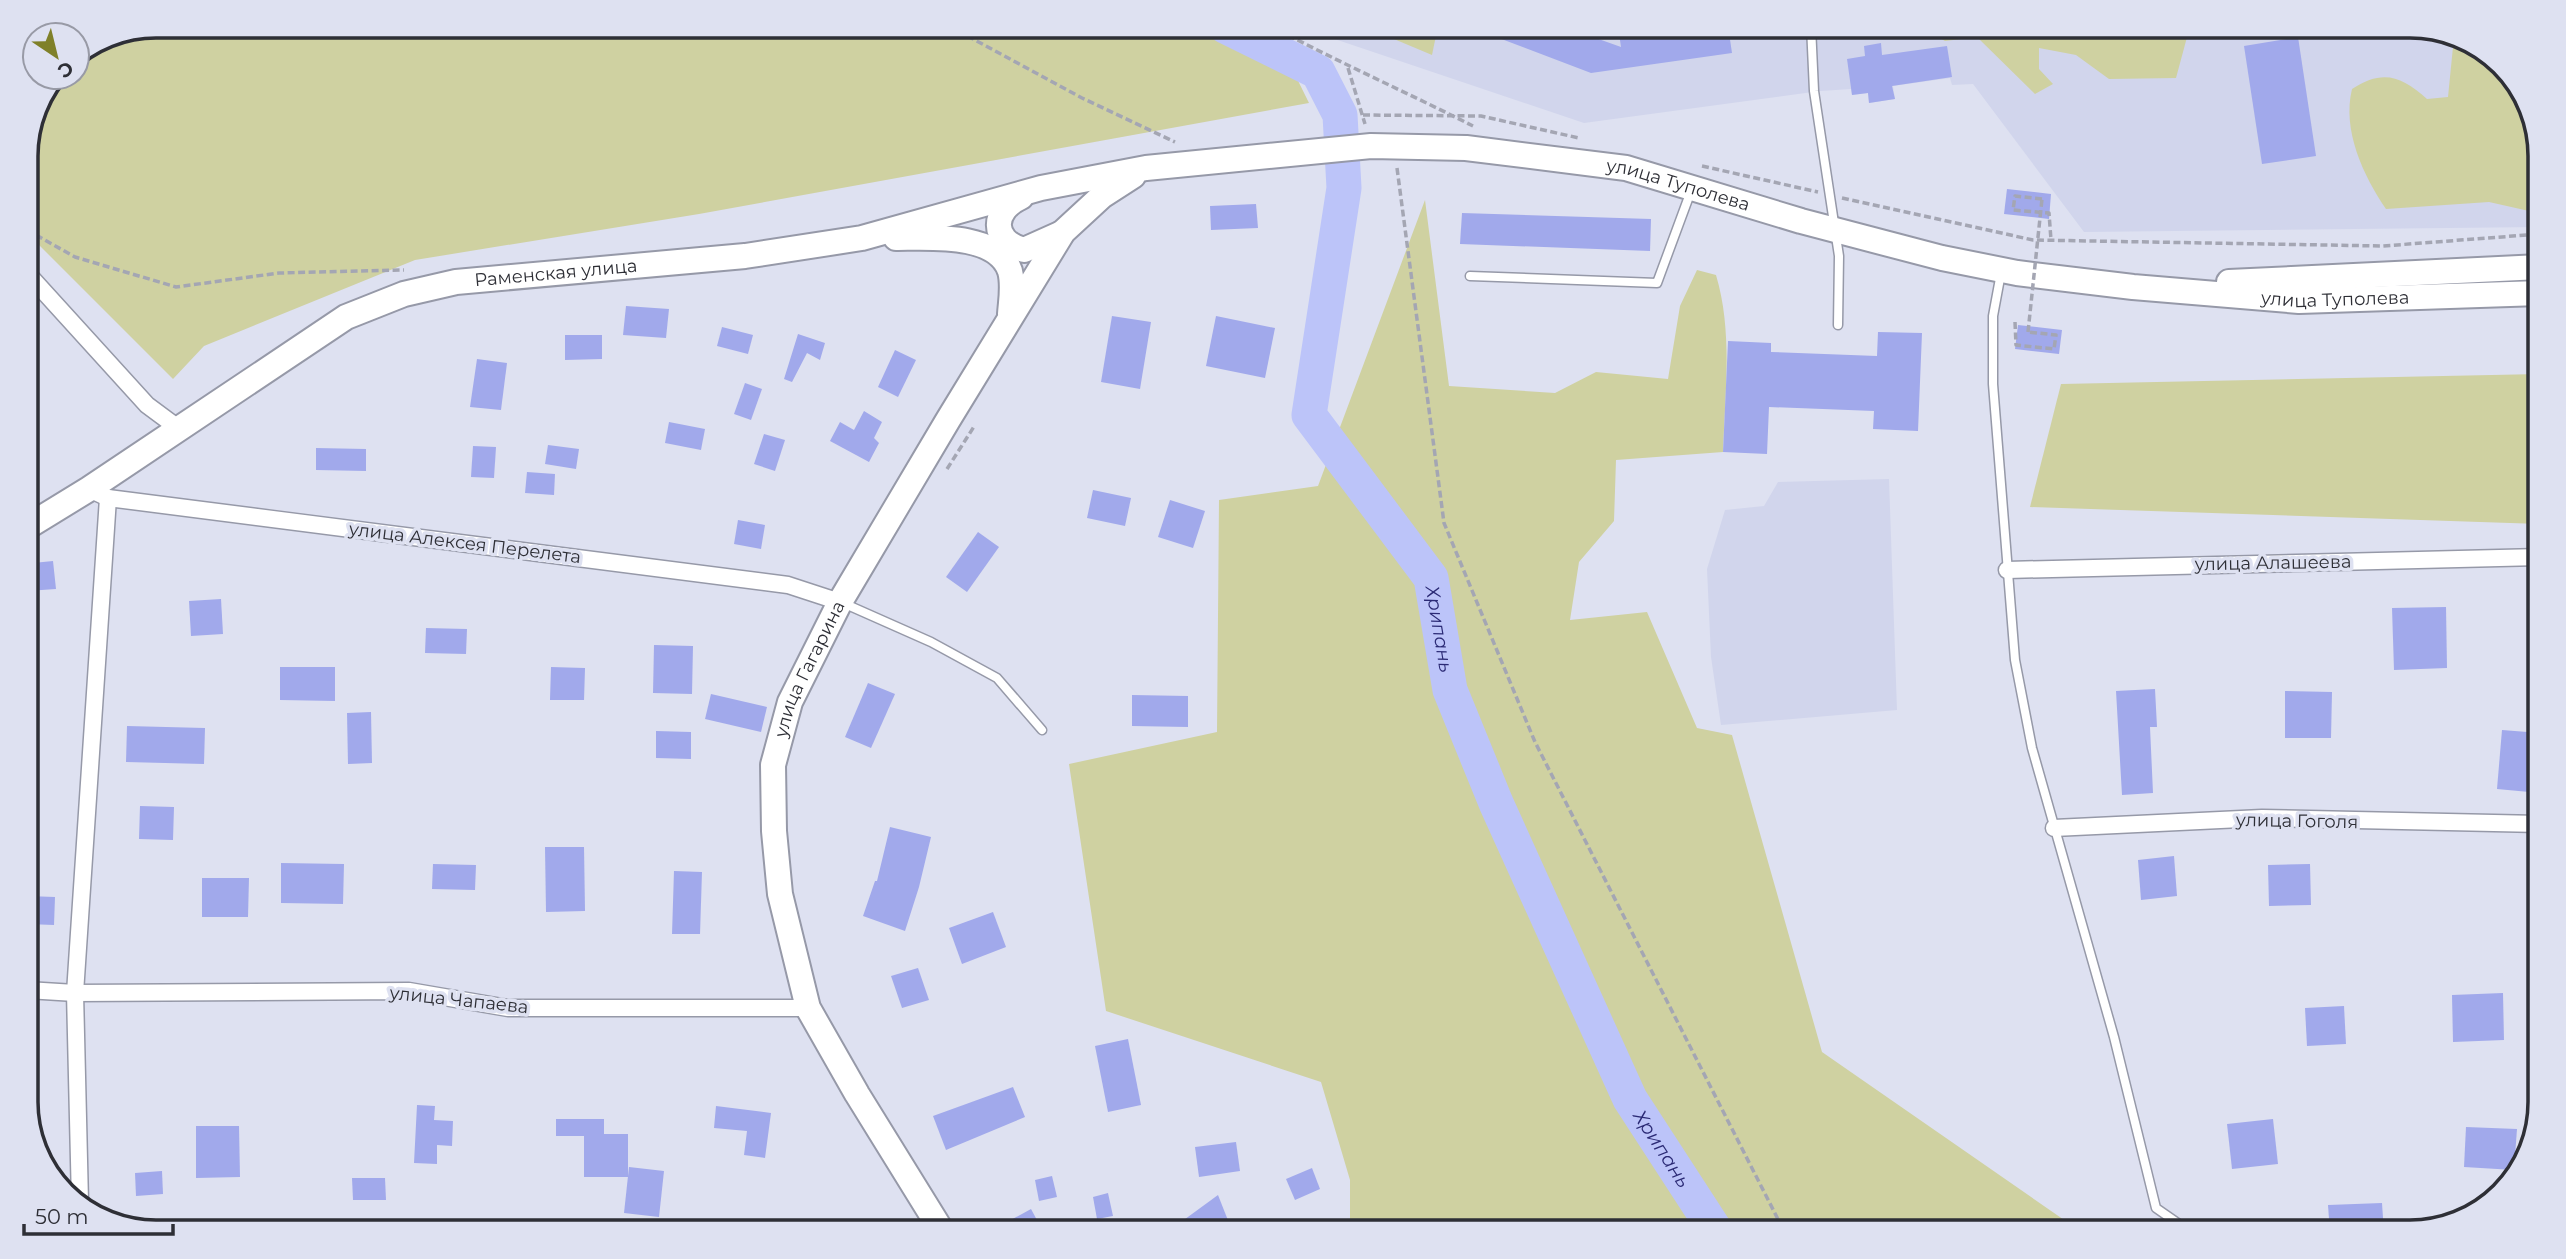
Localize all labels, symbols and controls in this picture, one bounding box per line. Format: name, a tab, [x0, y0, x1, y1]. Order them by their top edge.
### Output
north arrow	[21, 21, 91, 91]
text: С	[53, 56, 78, 83]
street label: улица Туполева	[1604, 155, 1753, 216]
street label: Раменская улица	[474, 255, 638, 291]
street label: улица Туполева	[2259, 286, 2410, 312]
street label: улица Алексея Перелета	[347, 518, 582, 568]
street label: улица Алашеева	[2194, 551, 2351, 575]
water label: Хрипань	[1420, 583, 1458, 674]
street label: улица Гагарина	[770, 597, 850, 741]
street label: улица Гоголя	[2235, 809, 2358, 833]
street label: улица Чапаева	[388, 982, 530, 1018]
water label: Хрипань	[1628, 1105, 1695, 1192]
scale bar	[24, 1192, 173, 1236]
text: 50 m	[35, 1204, 89, 1229]

